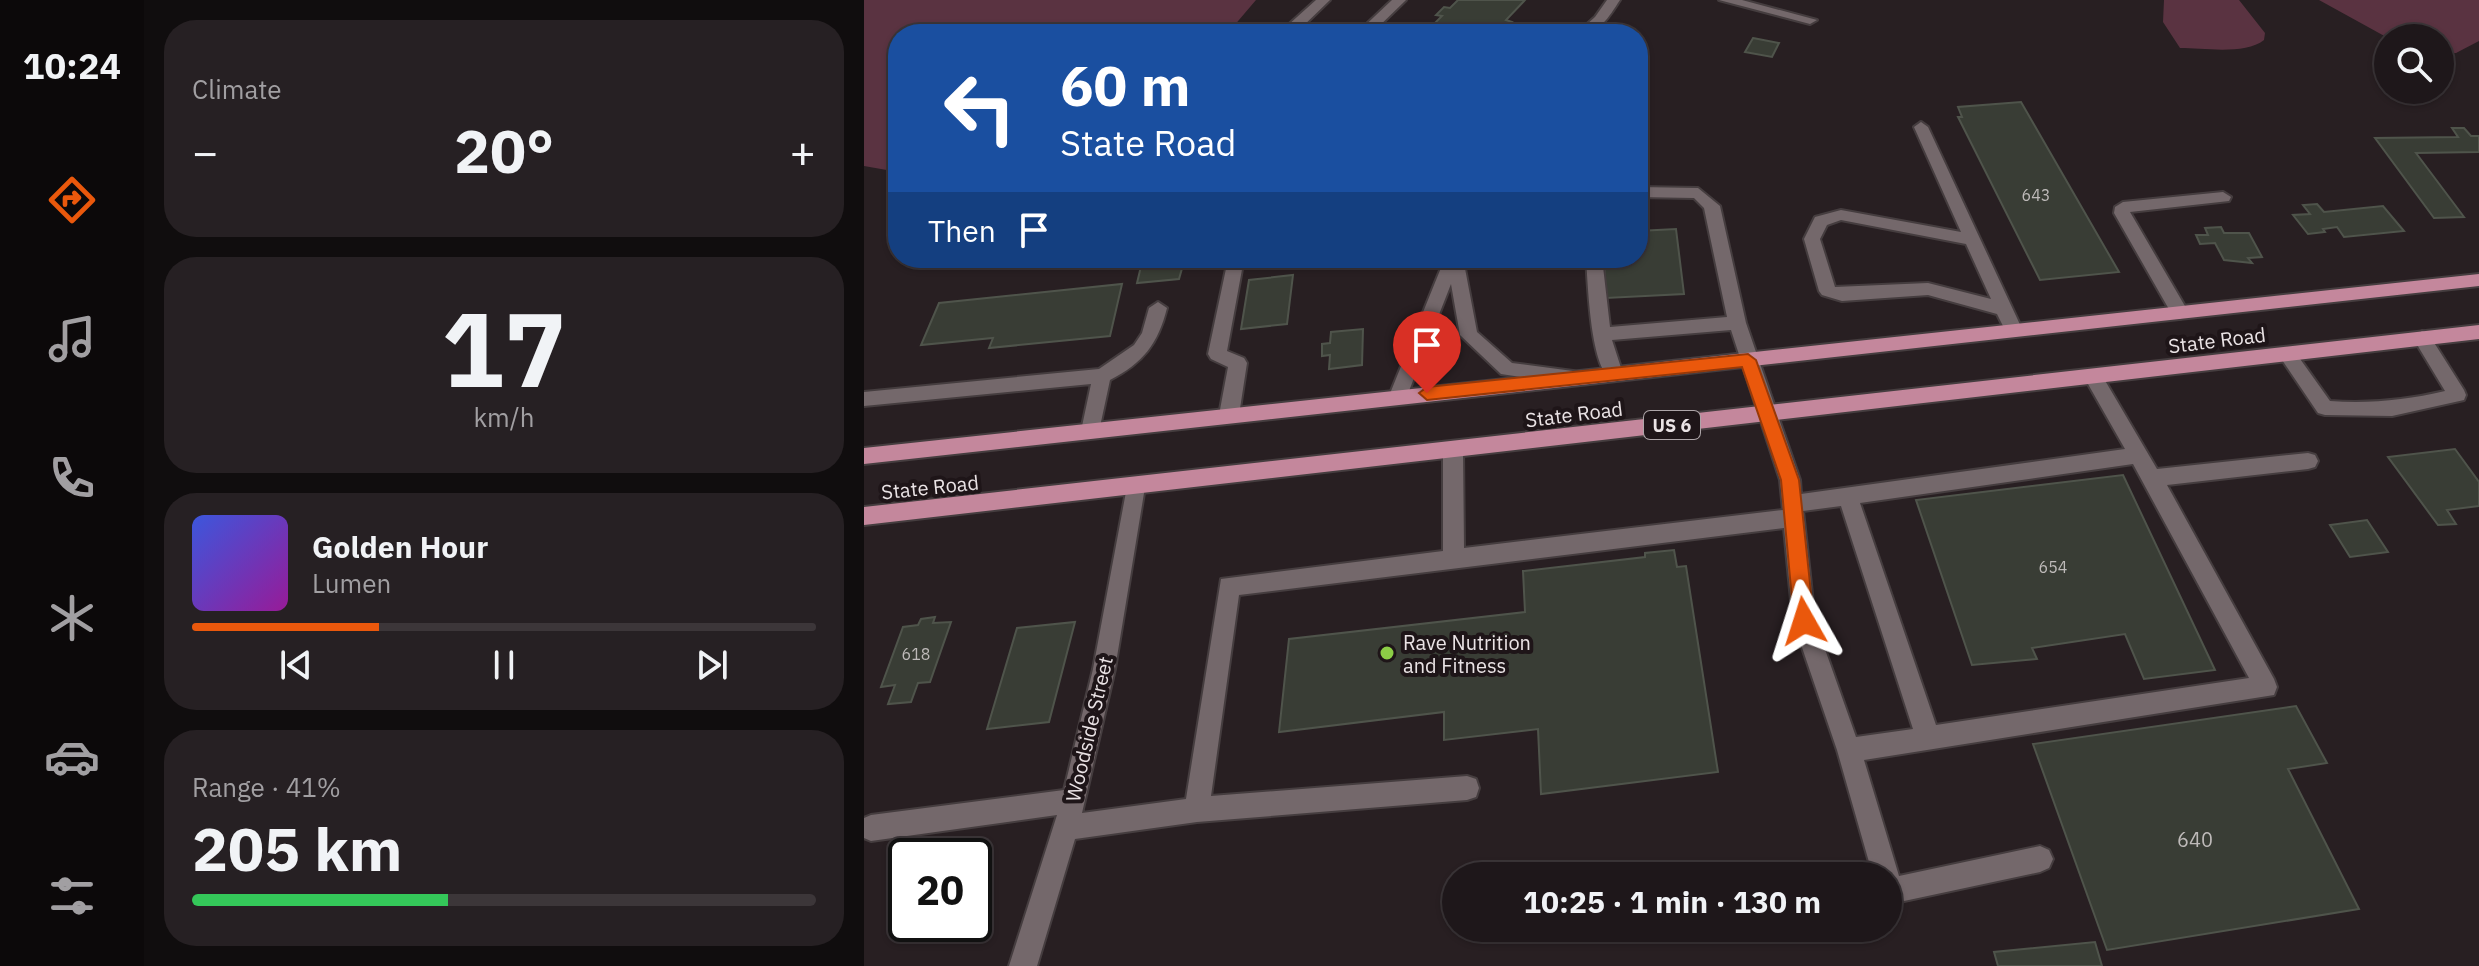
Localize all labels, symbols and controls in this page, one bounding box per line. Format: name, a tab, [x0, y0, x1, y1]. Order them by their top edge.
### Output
map controls	[2374, 24, 2454, 104]
button: search	[2374, 24, 2454, 104]
text: 10:24	[23, 42, 121, 89]
text: 60 m	[1060, 49, 1190, 121]
icon: left	[928, 56, 1032, 160]
text: Climate	[192, 72, 282, 106]
text: 20°	[454, 111, 554, 190]
text: State Road	[1060, 119, 1236, 166]
text: −	[192, 123, 218, 180]
text: +	[790, 123, 816, 180]
icon: directions	[44, 172, 100, 228]
house number: 643	[2022, 185, 2050, 205]
icon: arrive	[1012, 208, 1056, 252]
text: Then	[928, 211, 996, 250]
text: 17	[442, 280, 566, 416]
icon: music	[44, 311, 100, 367]
pin	[1393, 311, 1461, 393]
street label: State Road	[2167, 321, 2267, 359]
icon: arrive	[1405, 323, 1449, 367]
street label: State Road	[1524, 395, 1624, 433]
text: km/h	[473, 400, 535, 434]
road number: US 6	[1644, 411, 1700, 439]
icon: phone	[44, 450, 100, 506]
street label: State Road	[880, 468, 980, 506]
text: Golden Hour	[312, 527, 488, 566]
house number: 654	[2039, 557, 2067, 577]
text: Lumen	[312, 566, 391, 600]
position arrow	[1762, 579, 1846, 663]
icon: climate	[44, 590, 100, 646]
place label: Rave Nutrition and Fitness	[1403, 629, 1531, 679]
icon: previous	[274, 643, 318, 687]
icon: pause	[482, 643, 526, 687]
icon: next	[690, 643, 734, 687]
house number: 618	[902, 644, 930, 664]
marker: Rave Nutrition and Fitness	[1378, 644, 1396, 662]
street label: Woodside Street	[1059, 654, 1119, 804]
icon: car	[44, 729, 100, 785]
text: Range · 41%	[192, 770, 341, 804]
text: 205 km	[192, 809, 402, 888]
house number: 640	[2177, 826, 2213, 853]
speed limit sign: 20	[888, 838, 992, 942]
icon: filters	[44, 868, 100, 924]
text: 10:25 · 1 min · 130 m	[1523, 882, 1821, 921]

